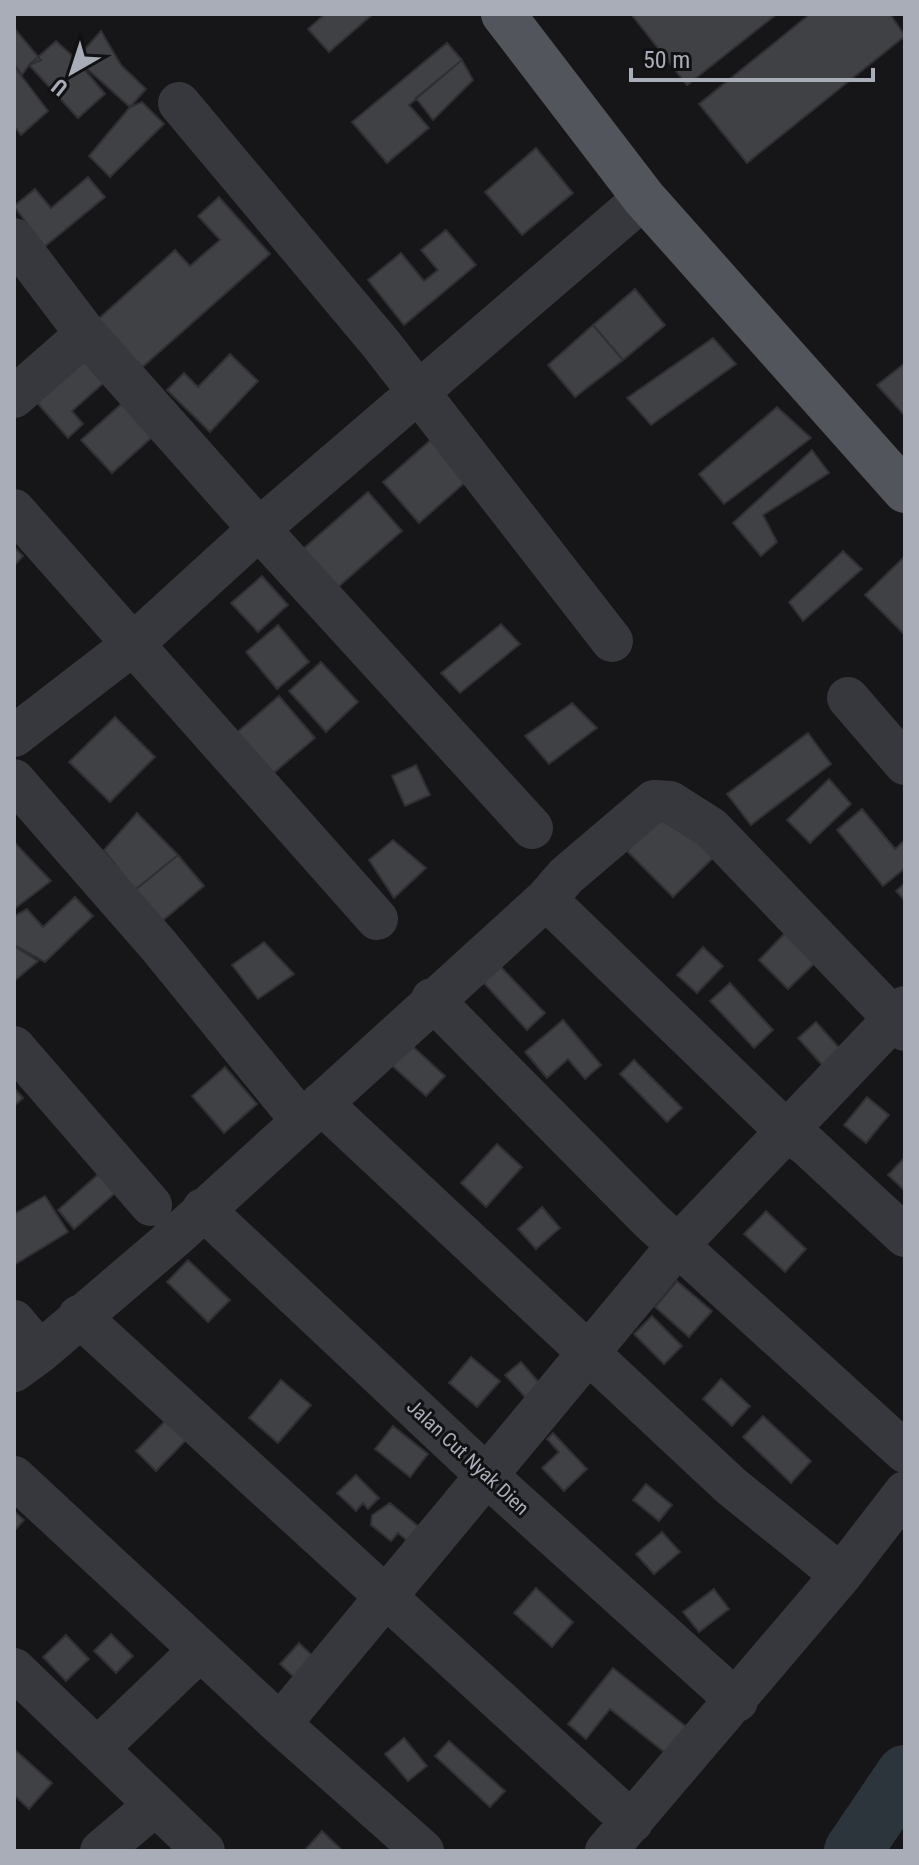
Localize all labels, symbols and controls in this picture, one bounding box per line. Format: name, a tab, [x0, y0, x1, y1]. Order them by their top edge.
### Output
north arrow	[32, 32, 112, 112]
scale bar	[631, 32, 873, 82]
text: 50 m	[643, 46, 690, 74]
text: U	[47, 73, 72, 101]
street label: Jalan Cut Nyak Dien	[402, 1394, 534, 1520]

